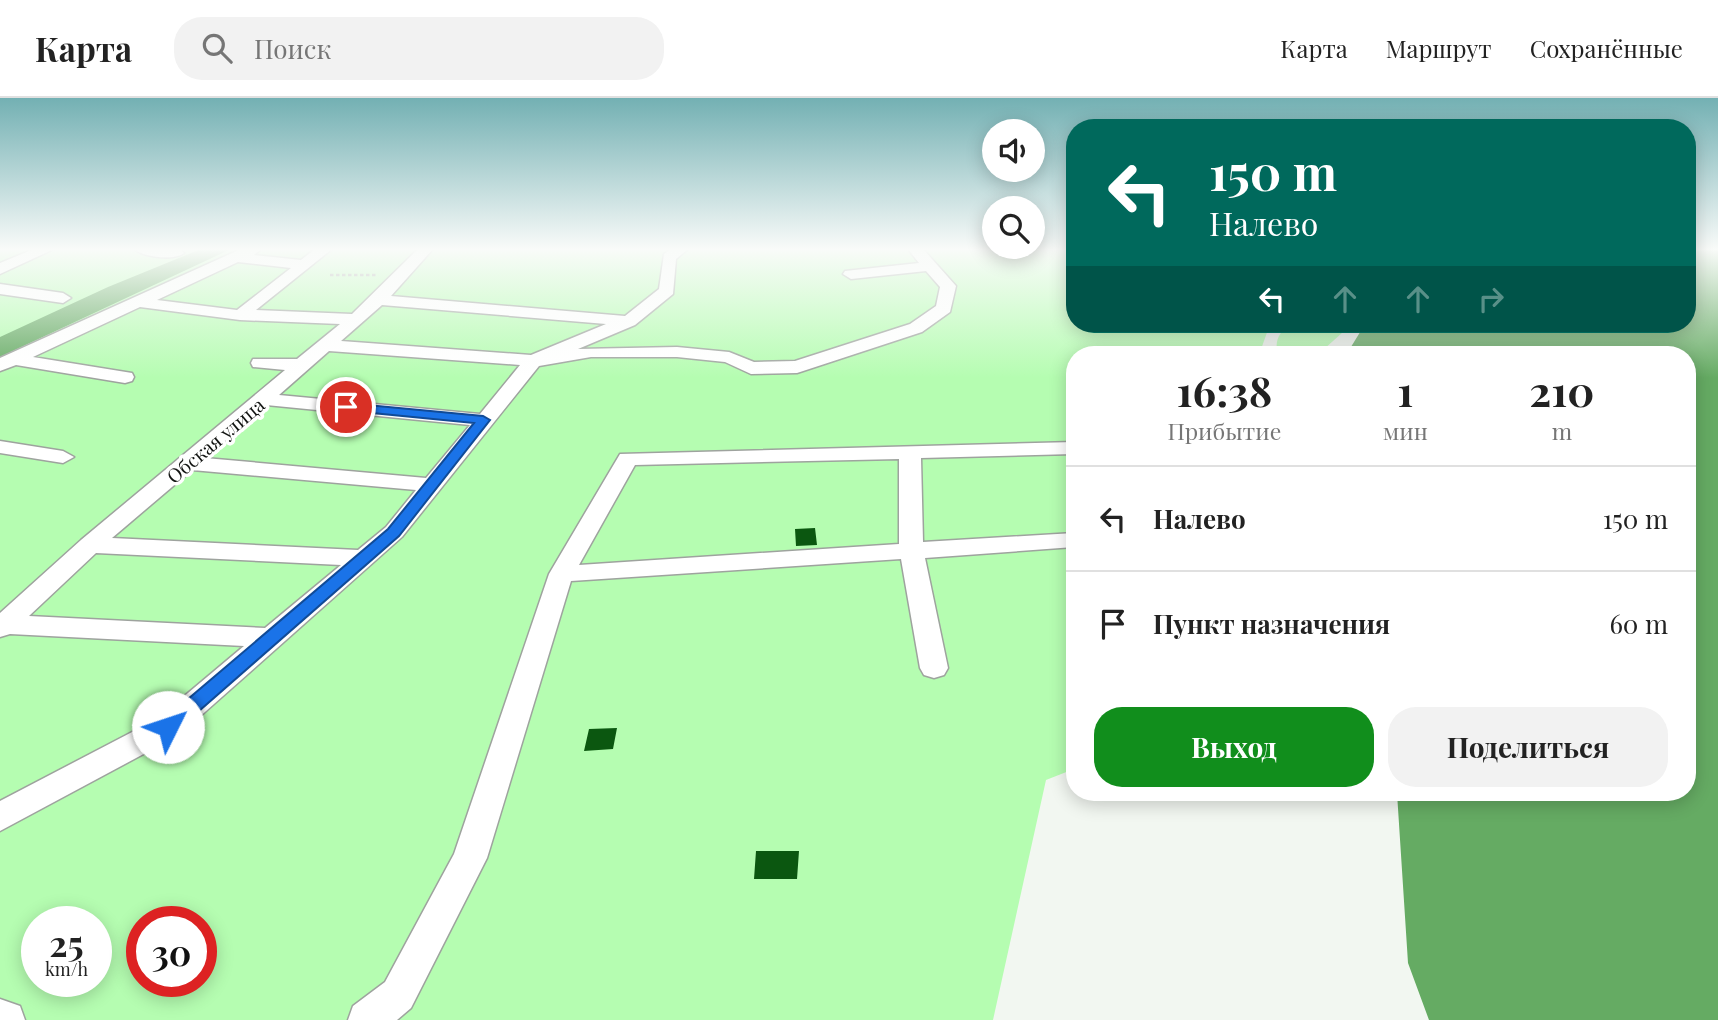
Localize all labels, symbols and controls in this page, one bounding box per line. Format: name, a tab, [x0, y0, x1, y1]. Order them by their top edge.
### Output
search box	[174, 17, 664, 80]
text: Карта	[35, 26, 132, 70]
icon: search	[198, 29, 236, 67]
text: Поиск	[254, 31, 331, 66]
text: Карта	[1280, 32, 1348, 64]
text: Маршрут	[1386, 32, 1492, 64]
text: Сохранённые	[1530, 32, 1683, 64]
map controls	[982, 119, 1045, 259]
button: sound	[982, 119, 1045, 182]
text: 150 m	[1209, 138, 1337, 203]
icon: left	[1094, 147, 1185, 238]
button: search	[982, 196, 1045, 259]
text: Налево	[1209, 201, 1318, 244]
icon: left	[1253, 280, 1291, 318]
icon: ahead	[1326, 280, 1364, 318]
icon: ahead	[1399, 280, 1437, 318]
icon: right	[1472, 280, 1510, 318]
text: 16:38	[1177, 362, 1272, 418]
text: 1	[1397, 362, 1413, 418]
text: 210	[1529, 362, 1594, 418]
pin	[316, 377, 376, 437]
icon: arrive	[327, 388, 365, 426]
street label: Обская улица	[160, 391, 270, 489]
text: Прибытие	[1168, 415, 1281, 446]
text: мин	[1383, 415, 1428, 446]
text: m	[1552, 415, 1572, 446]
icon: left	[1094, 500, 1132, 538]
text: Налево	[1153, 501, 1246, 536]
text: 150 m	[1603, 501, 1668, 536]
icon: arrive	[1094, 605, 1132, 643]
text: Пункт назначения	[1153, 606, 1390, 641]
text: 60 m	[1609, 606, 1668, 641]
position arrow	[131, 690, 205, 764]
button: Выход	[1094, 707, 1374, 787]
button: Поделиться	[1388, 707, 1668, 787]
speed limit sign: 30	[126, 906, 217, 997]
text: 25	[49, 919, 84, 966]
text: km/h	[45, 957, 88, 981]

